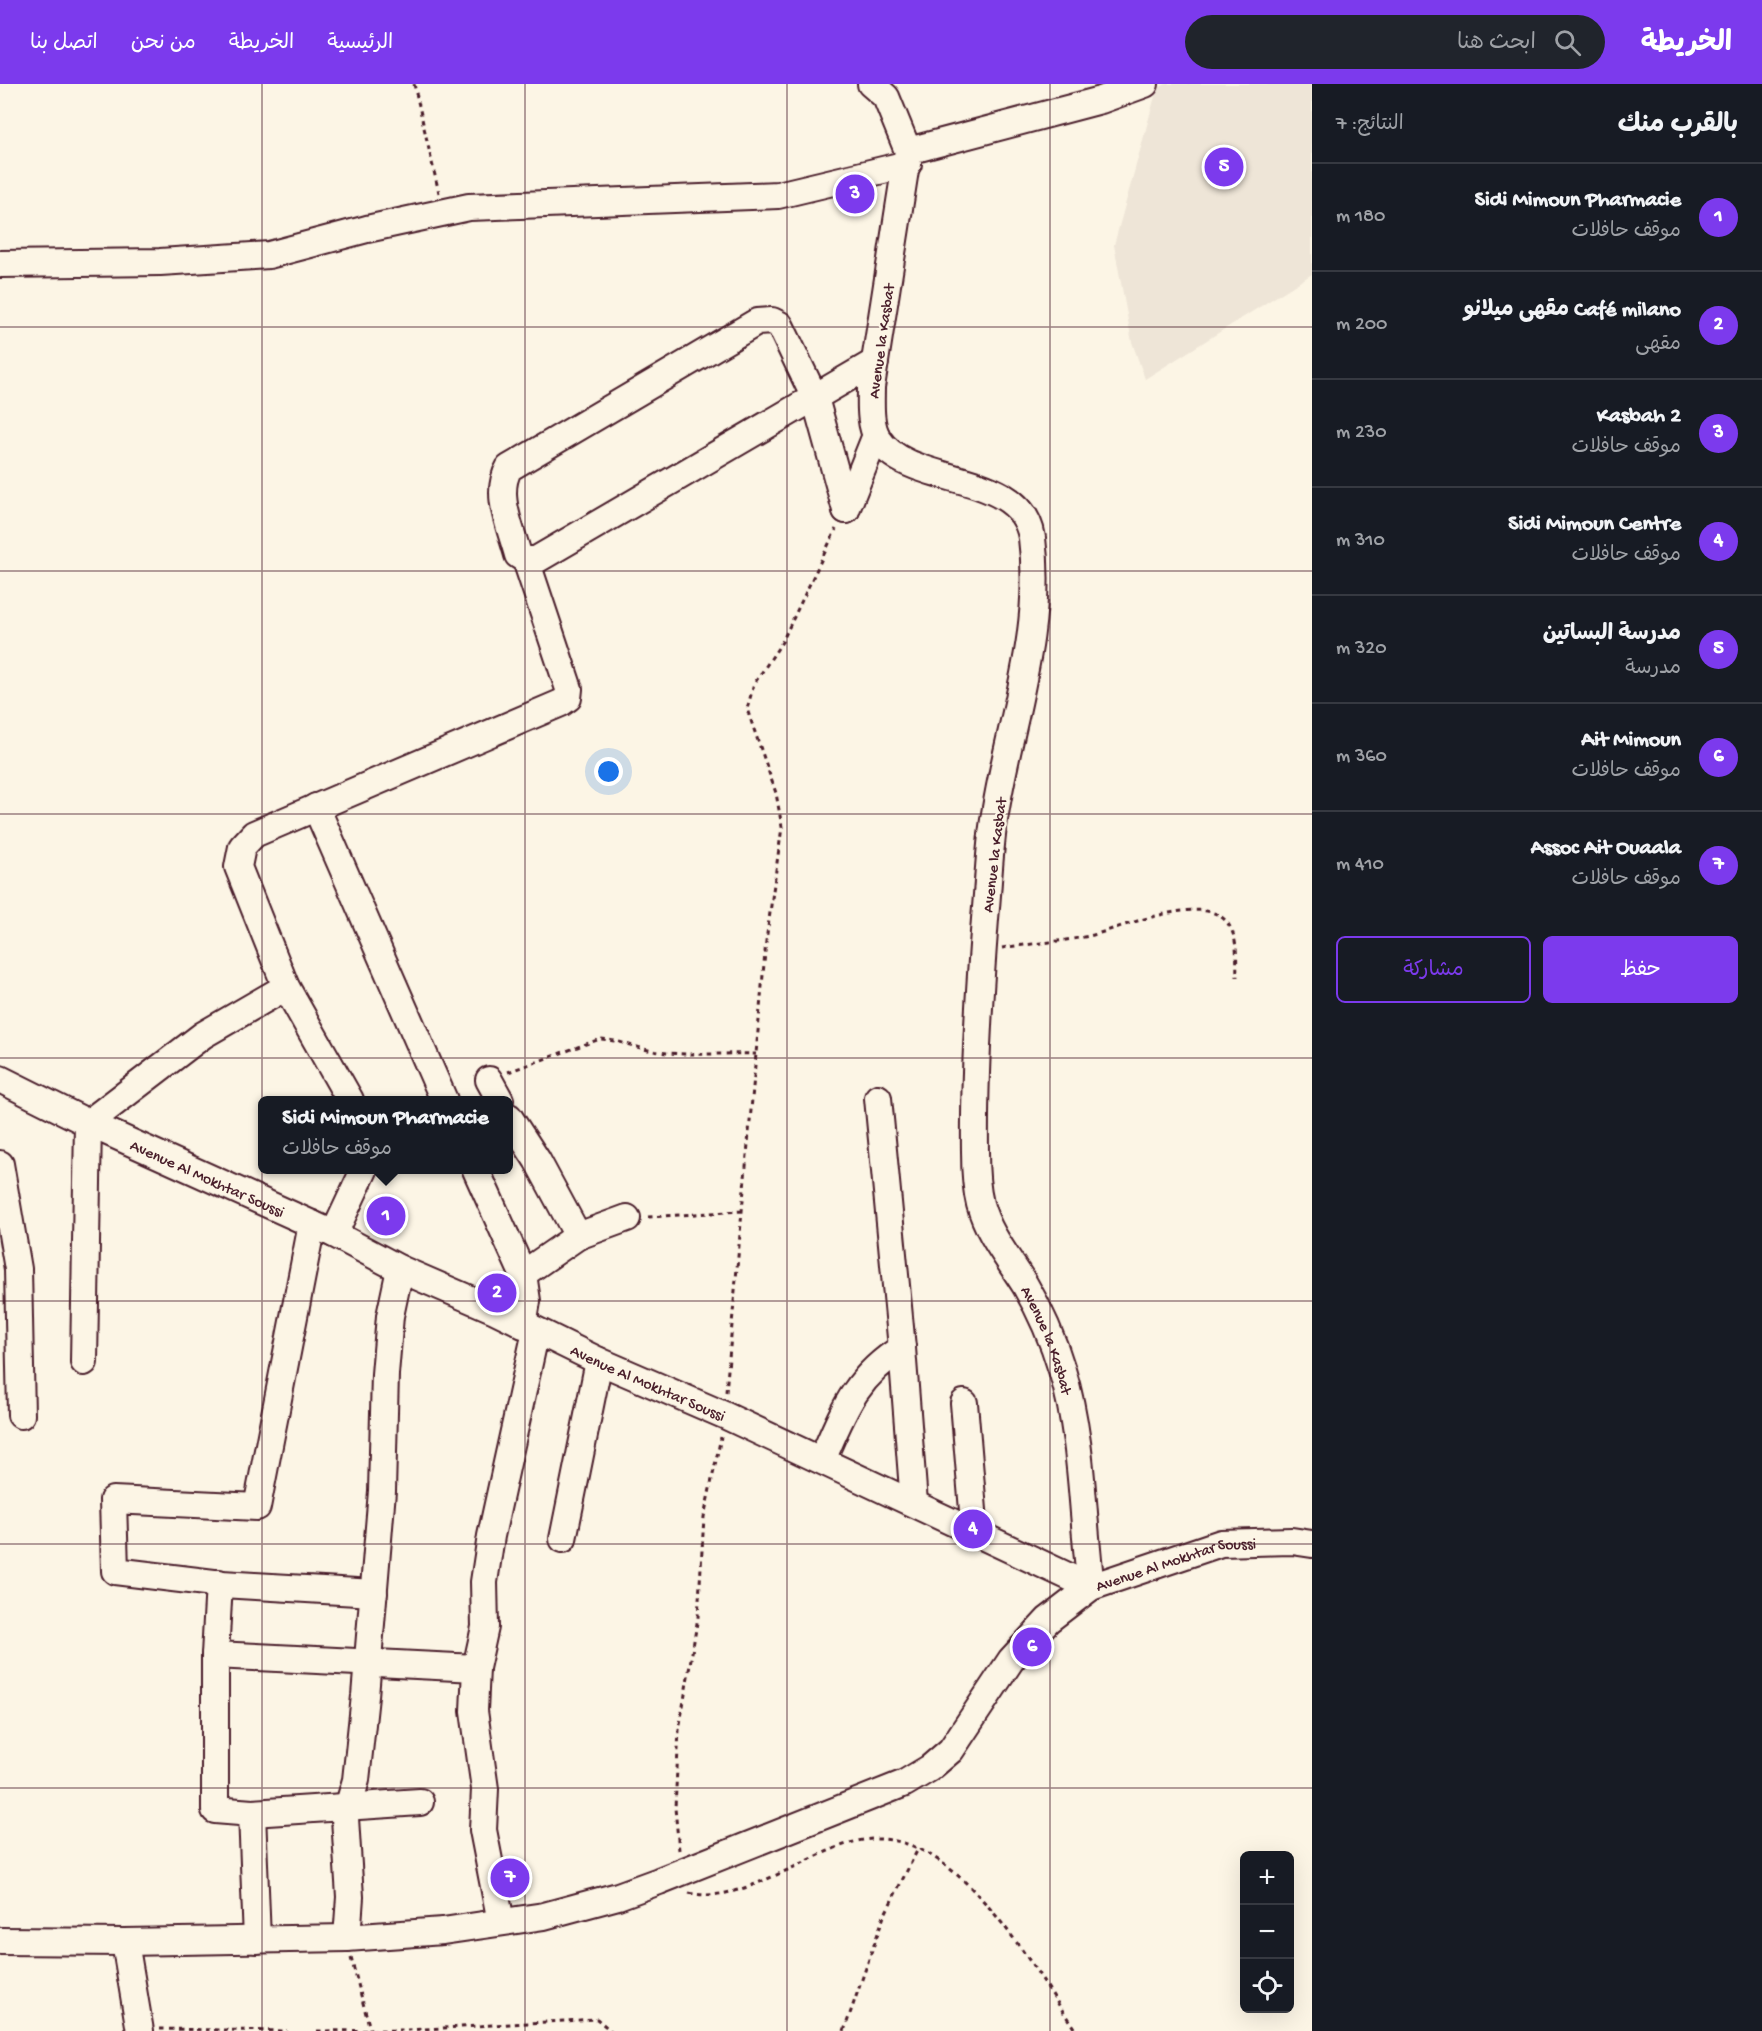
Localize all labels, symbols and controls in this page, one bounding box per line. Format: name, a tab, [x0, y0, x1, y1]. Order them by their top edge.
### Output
search box	[1185, 15, 1605, 69]
icon: search	[1551, 26, 1584, 59]
text: الخريطة	[1641, 28, 1732, 61]
text: ابحث هنا	[1457, 31, 1536, 57]
text: اتصل بنا	[30, 32, 98, 57]
text: من نحن	[131, 32, 196, 57]
text: الخريطة	[229, 32, 294, 57]
text: الرئيسية	[327, 32, 393, 57]
text: بالقرب منك	[1618, 111, 1738, 142]
text: النتائج: 7	[1336, 114, 1404, 137]
pin: 5	[1204, 144, 1244, 190]
pin: 3	[836, 172, 874, 216]
text: Sidi Mimoun Pharmacie	[1475, 188, 1681, 214]
text: 180 m	[1336, 206, 1385, 229]
text: 1	[1714, 206, 1723, 229]
text: موقف حافلات	[1572, 221, 1681, 244]
street label: Avenue la Kasbat	[866, 281, 901, 400]
text: Café milano مقهى ميلانو	[1464, 298, 1681, 324]
text: 200 m	[1336, 314, 1387, 337]
text: 2	[1714, 314, 1723, 337]
text: مقهى	[1635, 334, 1681, 357]
text: Kasbah 2	[1597, 404, 1681, 430]
text: 230 m	[1336, 422, 1387, 445]
text: 3	[1713, 422, 1724, 445]
text: موقف حافلات	[1572, 437, 1681, 460]
text: Sidi Mimoun Centre	[1508, 512, 1681, 538]
text: 310 m	[1336, 530, 1385, 553]
text: 4	[1714, 530, 1723, 553]
text: موقف حافلات	[1572, 545, 1681, 568]
text: مدرسة البساتين	[1543, 622, 1681, 648]
text: 320 m	[1336, 638, 1387, 661]
text: 5	[1713, 638, 1724, 661]
text: مدرسة	[1625, 658, 1681, 681]
text: Ait Mimoun	[1581, 728, 1681, 754]
text: 360 m	[1336, 746, 1387, 769]
text: 6	[1713, 746, 1724, 769]
your location	[594, 757, 623, 786]
text: موقف حافلات	[1572, 761, 1681, 784]
street label: Avenue la Kasbat	[980, 795, 1013, 914]
text: Assoc Ait Ouaala	[1531, 836, 1681, 862]
text: 410 m	[1336, 854, 1384, 877]
text: 7	[1713, 854, 1724, 877]
text: موقف حافلات	[1572, 869, 1681, 892]
button: مشاركة	[1336, 936, 1531, 1003]
button: حفظ	[1543, 936, 1738, 1003]
popup	[258, 1096, 513, 1174]
text: Sidi Mimoun Pharmacie	[282, 1106, 489, 1132]
street label: Avenue Al Mokhtar Soussi	[126, 1137, 287, 1223]
text: موقف حافلات	[282, 1139, 392, 1162]
pin: 1	[366, 1194, 406, 1238]
pin: 2	[478, 1270, 516, 1316]
street label: Avenue la Kasbat	[1015, 1284, 1075, 1398]
street label: Avenue Al Mokhtar Soussi	[566, 1342, 727, 1427]
pin: 4	[954, 1506, 992, 1552]
street label: Avenue Al Mokhtar Soussi	[1094, 1536, 1257, 1598]
pin: 6	[1012, 1624, 1052, 1670]
map controls	[1240, 1851, 1294, 2013]
button: +	[1240, 1851, 1294, 1905]
pin: 7	[490, 1856, 530, 1900]
button: −	[1240, 1905, 1294, 1959]
button: locate	[1240, 1959, 1294, 2013]

